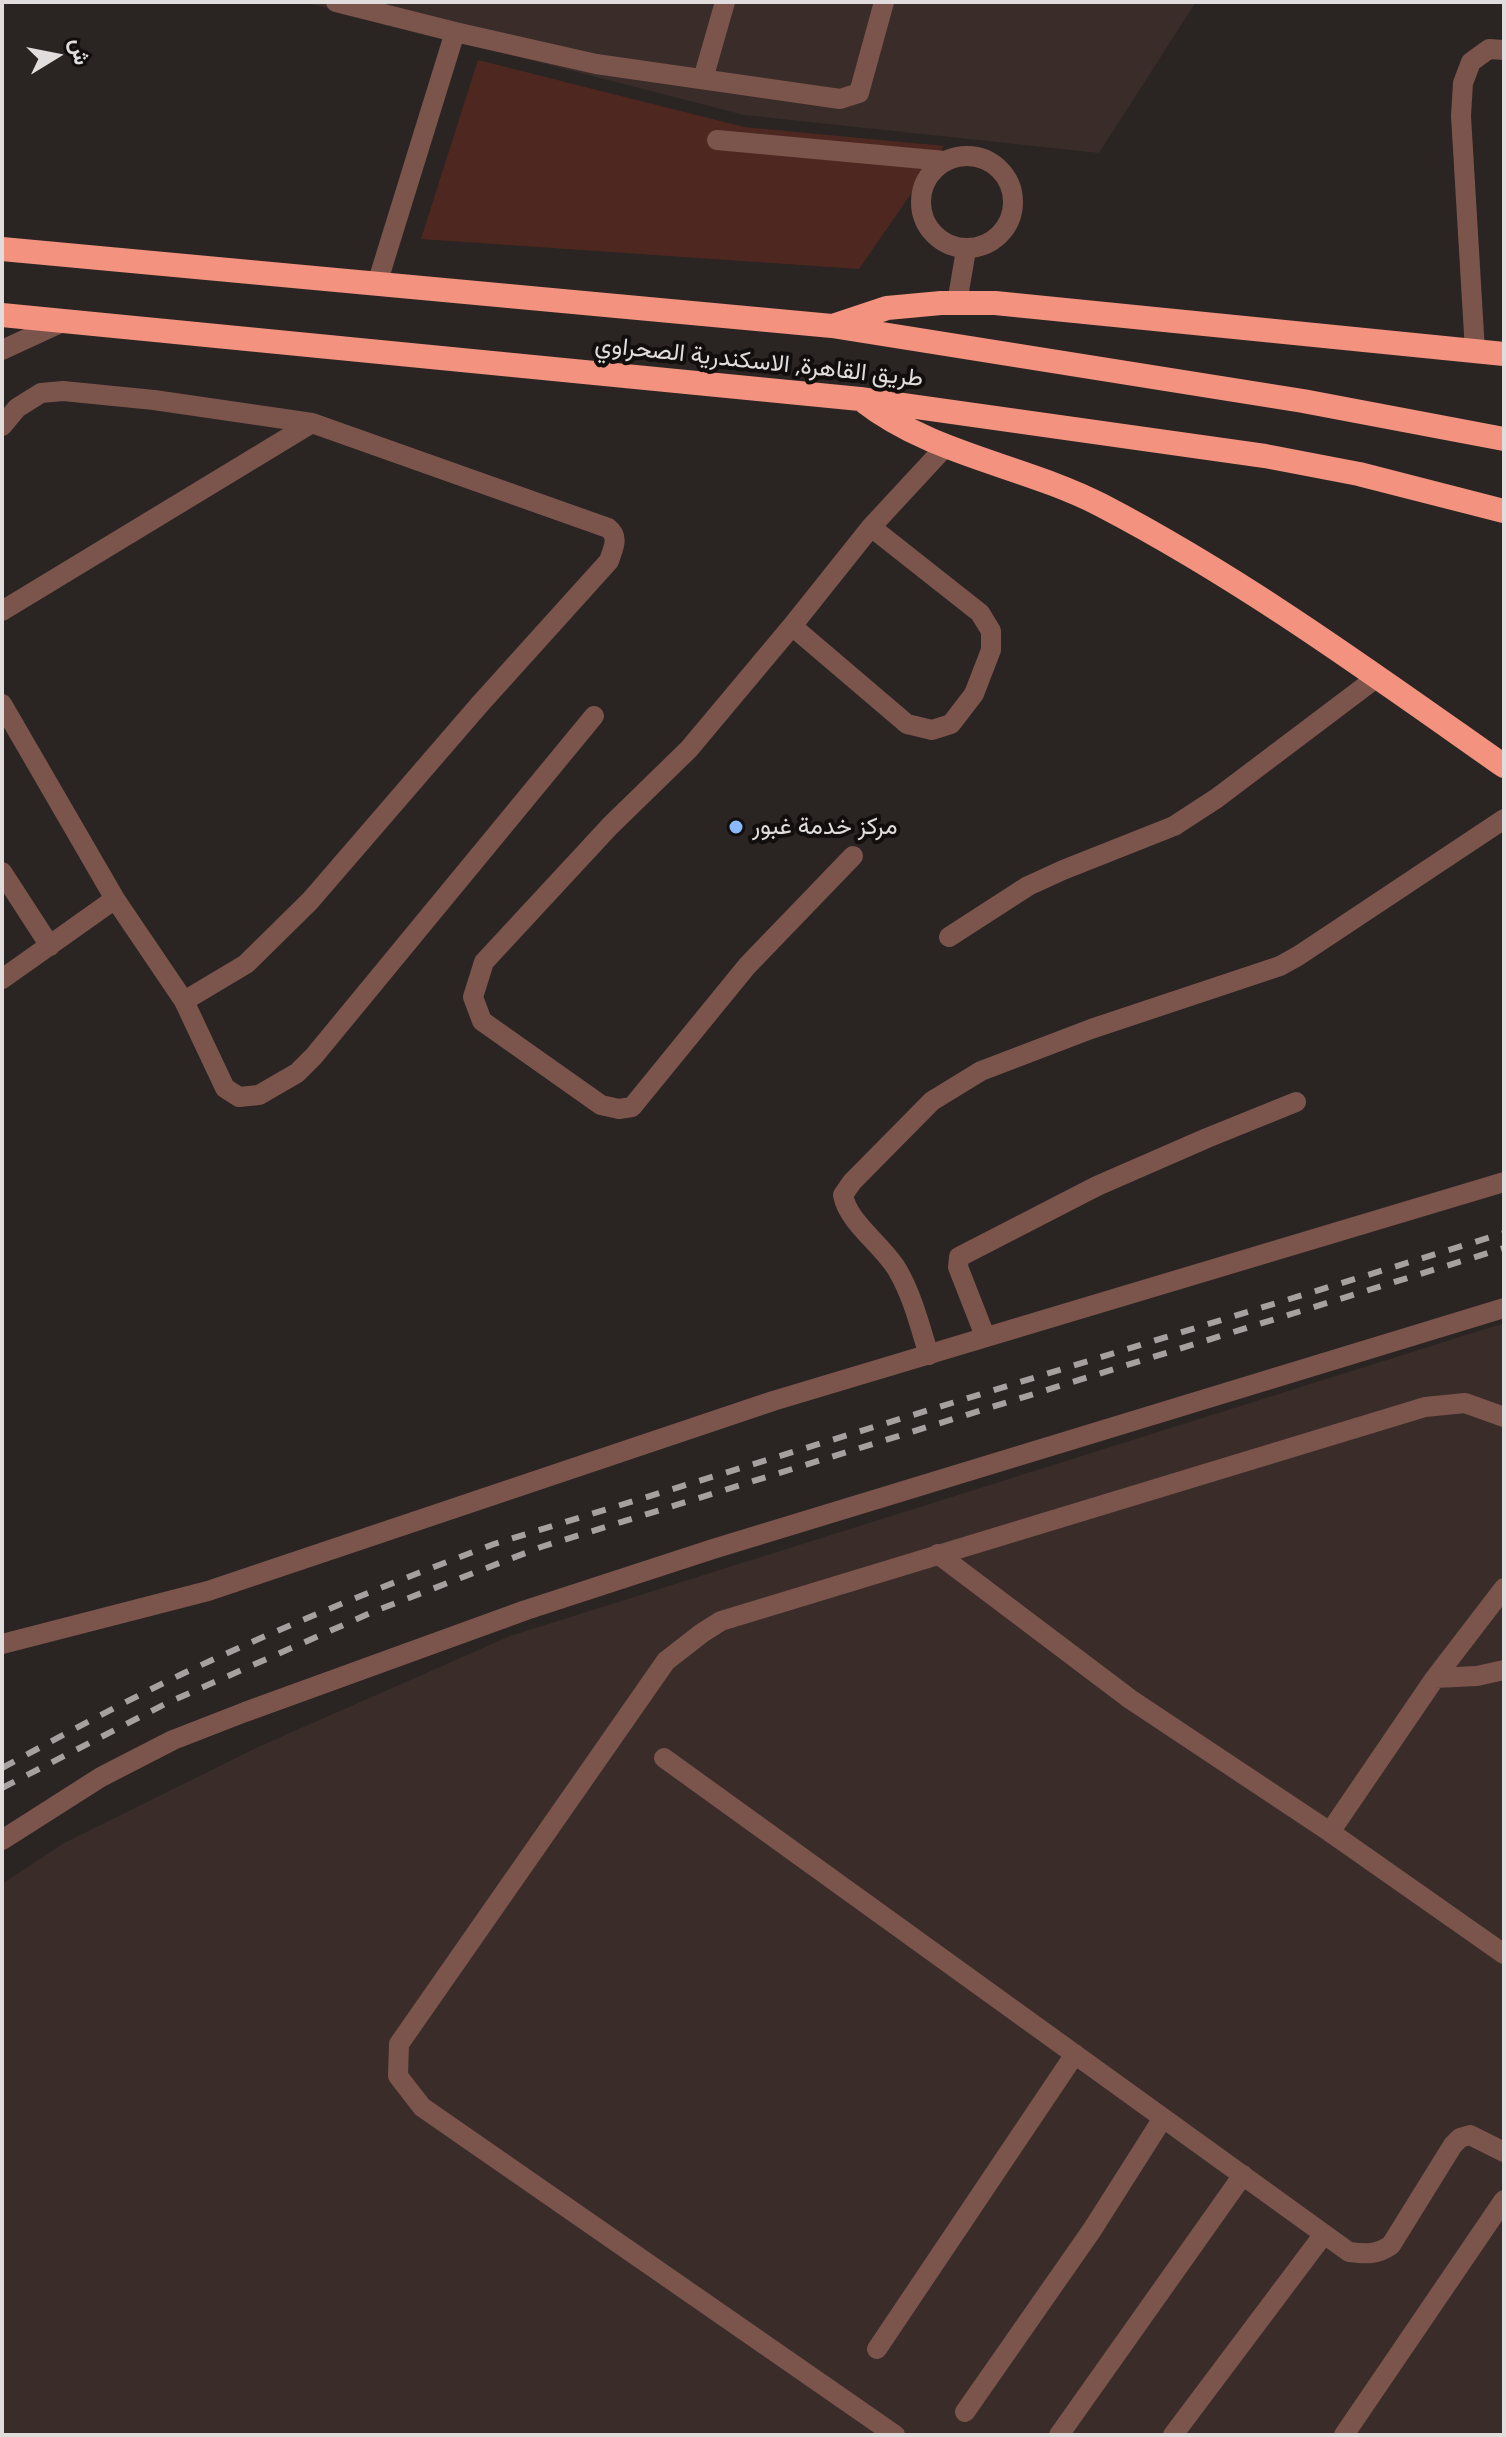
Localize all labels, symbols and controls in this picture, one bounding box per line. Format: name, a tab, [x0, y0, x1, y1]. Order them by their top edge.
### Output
north arrow	[16, 16, 96, 96]
text: ش	[65, 36, 96, 67]
street label: طريق القاهرة, الاسكندرية الصحراوي	[594, 330, 924, 394]
place label: مركز خدمة غبور	[752, 813, 897, 841]
marker: مركز خدمة غبور	[727, 818, 745, 836]

